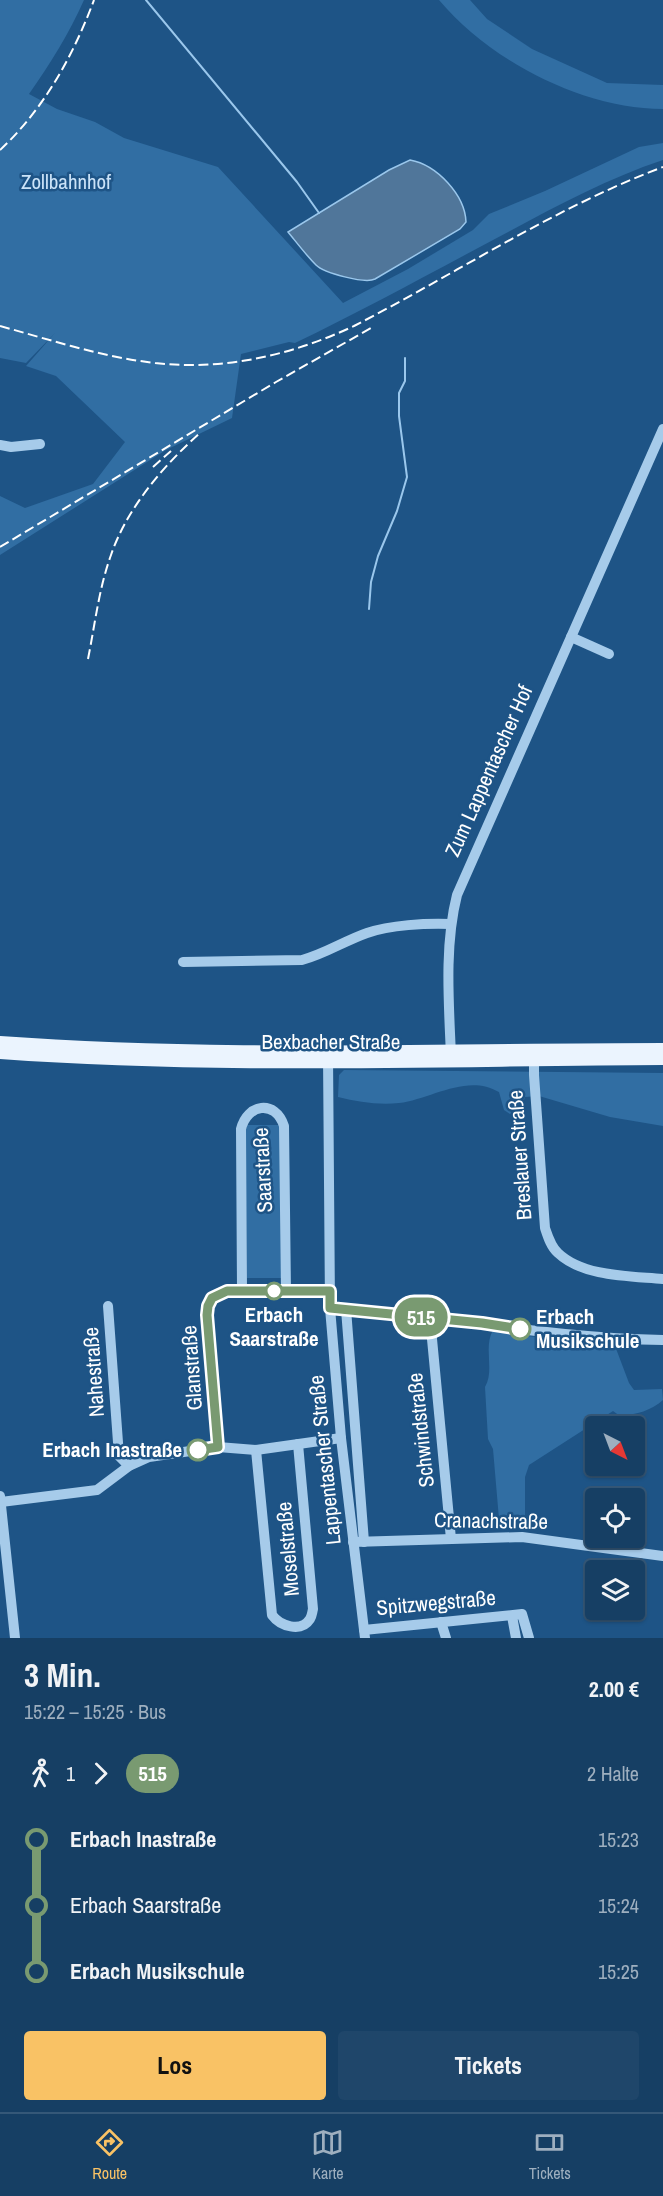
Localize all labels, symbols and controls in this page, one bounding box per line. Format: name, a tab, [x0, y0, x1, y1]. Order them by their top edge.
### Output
park label: Zollbahnhof	[21, 167, 111, 196]
street label: Zum Lappentascher Hof	[438, 680, 539, 861]
street label: Bexbacher Straße	[262, 1027, 400, 1056]
street label: Breslauer Straße	[500, 1089, 539, 1221]
street label: Saarstraße	[246, 1127, 279, 1213]
marker: Erbach Saarstraße	[265, 1282, 283, 1300]
line badge: 515	[386, 1298, 456, 1336]
place label: Erbach Saarstraße	[229, 1300, 319, 1353]
place label: Erbach Musikschule	[536, 1302, 639, 1355]
text: 515	[407, 1303, 435, 1332]
marker: Erbach Musikschule	[509, 1318, 531, 1340]
street label: Glanstraße	[174, 1325, 209, 1412]
street label: Nahestraße	[76, 1326, 111, 1418]
street label: Schwindstraße	[400, 1371, 441, 1489]
street label: Lappentascher Straße	[301, 1374, 348, 1546]
north arrow	[585, 1416, 645, 1476]
map controls	[585, 1416, 645, 1620]
place label: Erbach Inastraße	[42, 1435, 182, 1464]
marker: Erbach Inastraße	[187, 1439, 209, 1461]
button: locate	[585, 1488, 645, 1548]
street label: Moselstraße	[269, 1501, 306, 1597]
street label: Cranachstraße	[434, 1505, 548, 1536]
button: layers	[585, 1560, 645, 1620]
street label: Spitzwegstraße	[375, 1583, 497, 1622]
text: 3 Min.	[24, 1653, 101, 1697]
text: 2.00 €	[589, 1674, 639, 1704]
text: 15:22 – 15:25 · Bus	[24, 1698, 166, 1725]
icon: walk	[24, 1757, 57, 1790]
icon: forward	[84, 1757, 117, 1790]
text: 515	[138, 1759, 167, 1788]
text: 1	[66, 1760, 75, 1787]
text: 2 Halte	[587, 1760, 639, 1787]
text: Erbach Inastraße	[70, 1824, 216, 1854]
text: 15:23	[598, 1826, 639, 1853]
text: Erbach Saarstraße	[70, 1890, 221, 1920]
text: 15:24	[598, 1892, 639, 1919]
text: Erbach Musikschule	[70, 1956, 244, 1986]
text: 15:25	[598, 1958, 639, 1985]
button: Los	[24, 2031, 326, 2100]
button: Tickets	[338, 2031, 639, 2100]
tab: Route	[92, 2126, 127, 2184]
tab: Karte	[311, 2126, 344, 2184]
tab: Tickets	[529, 2126, 571, 2184]

